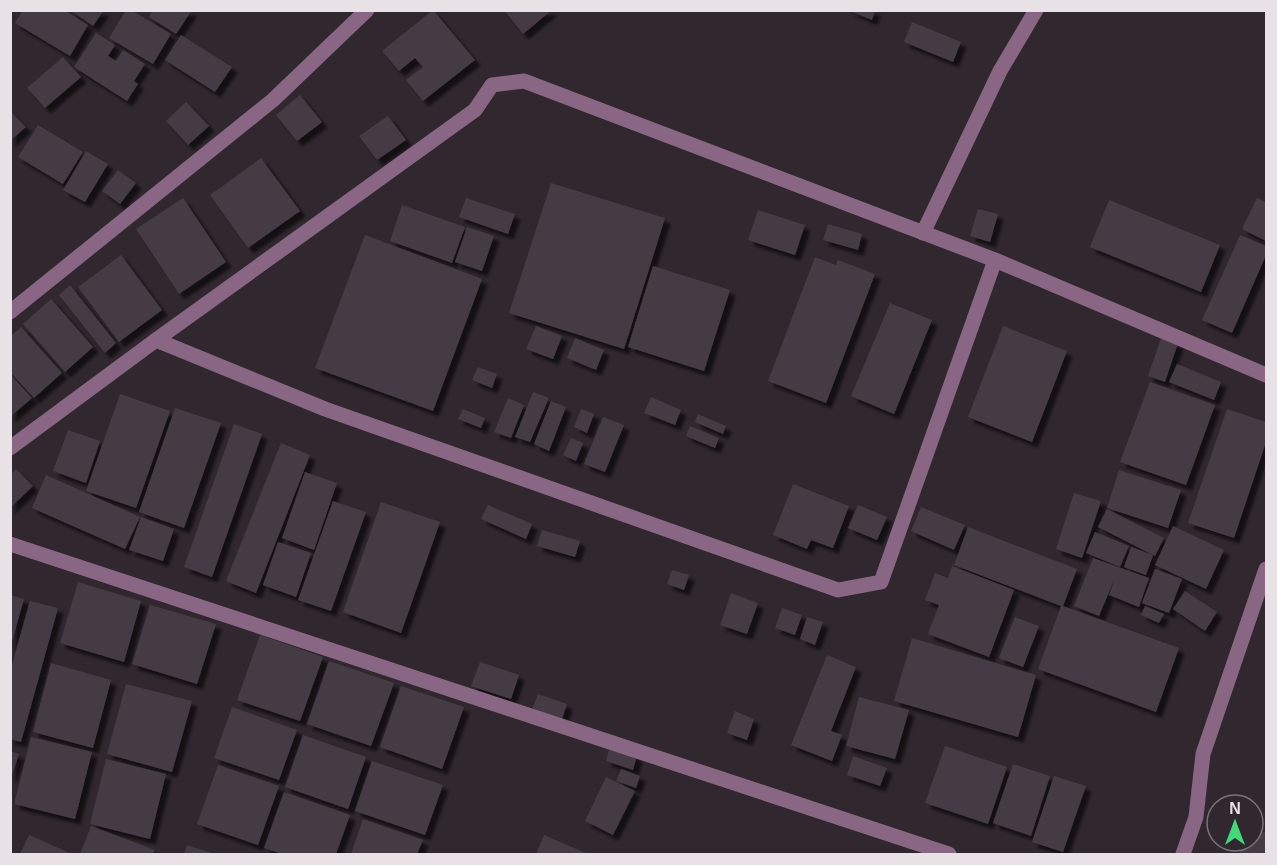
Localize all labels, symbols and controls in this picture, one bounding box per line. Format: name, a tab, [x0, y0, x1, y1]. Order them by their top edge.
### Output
north arrow	[1205, 793, 1265, 853]
text: N	[1229, 800, 1241, 817]

